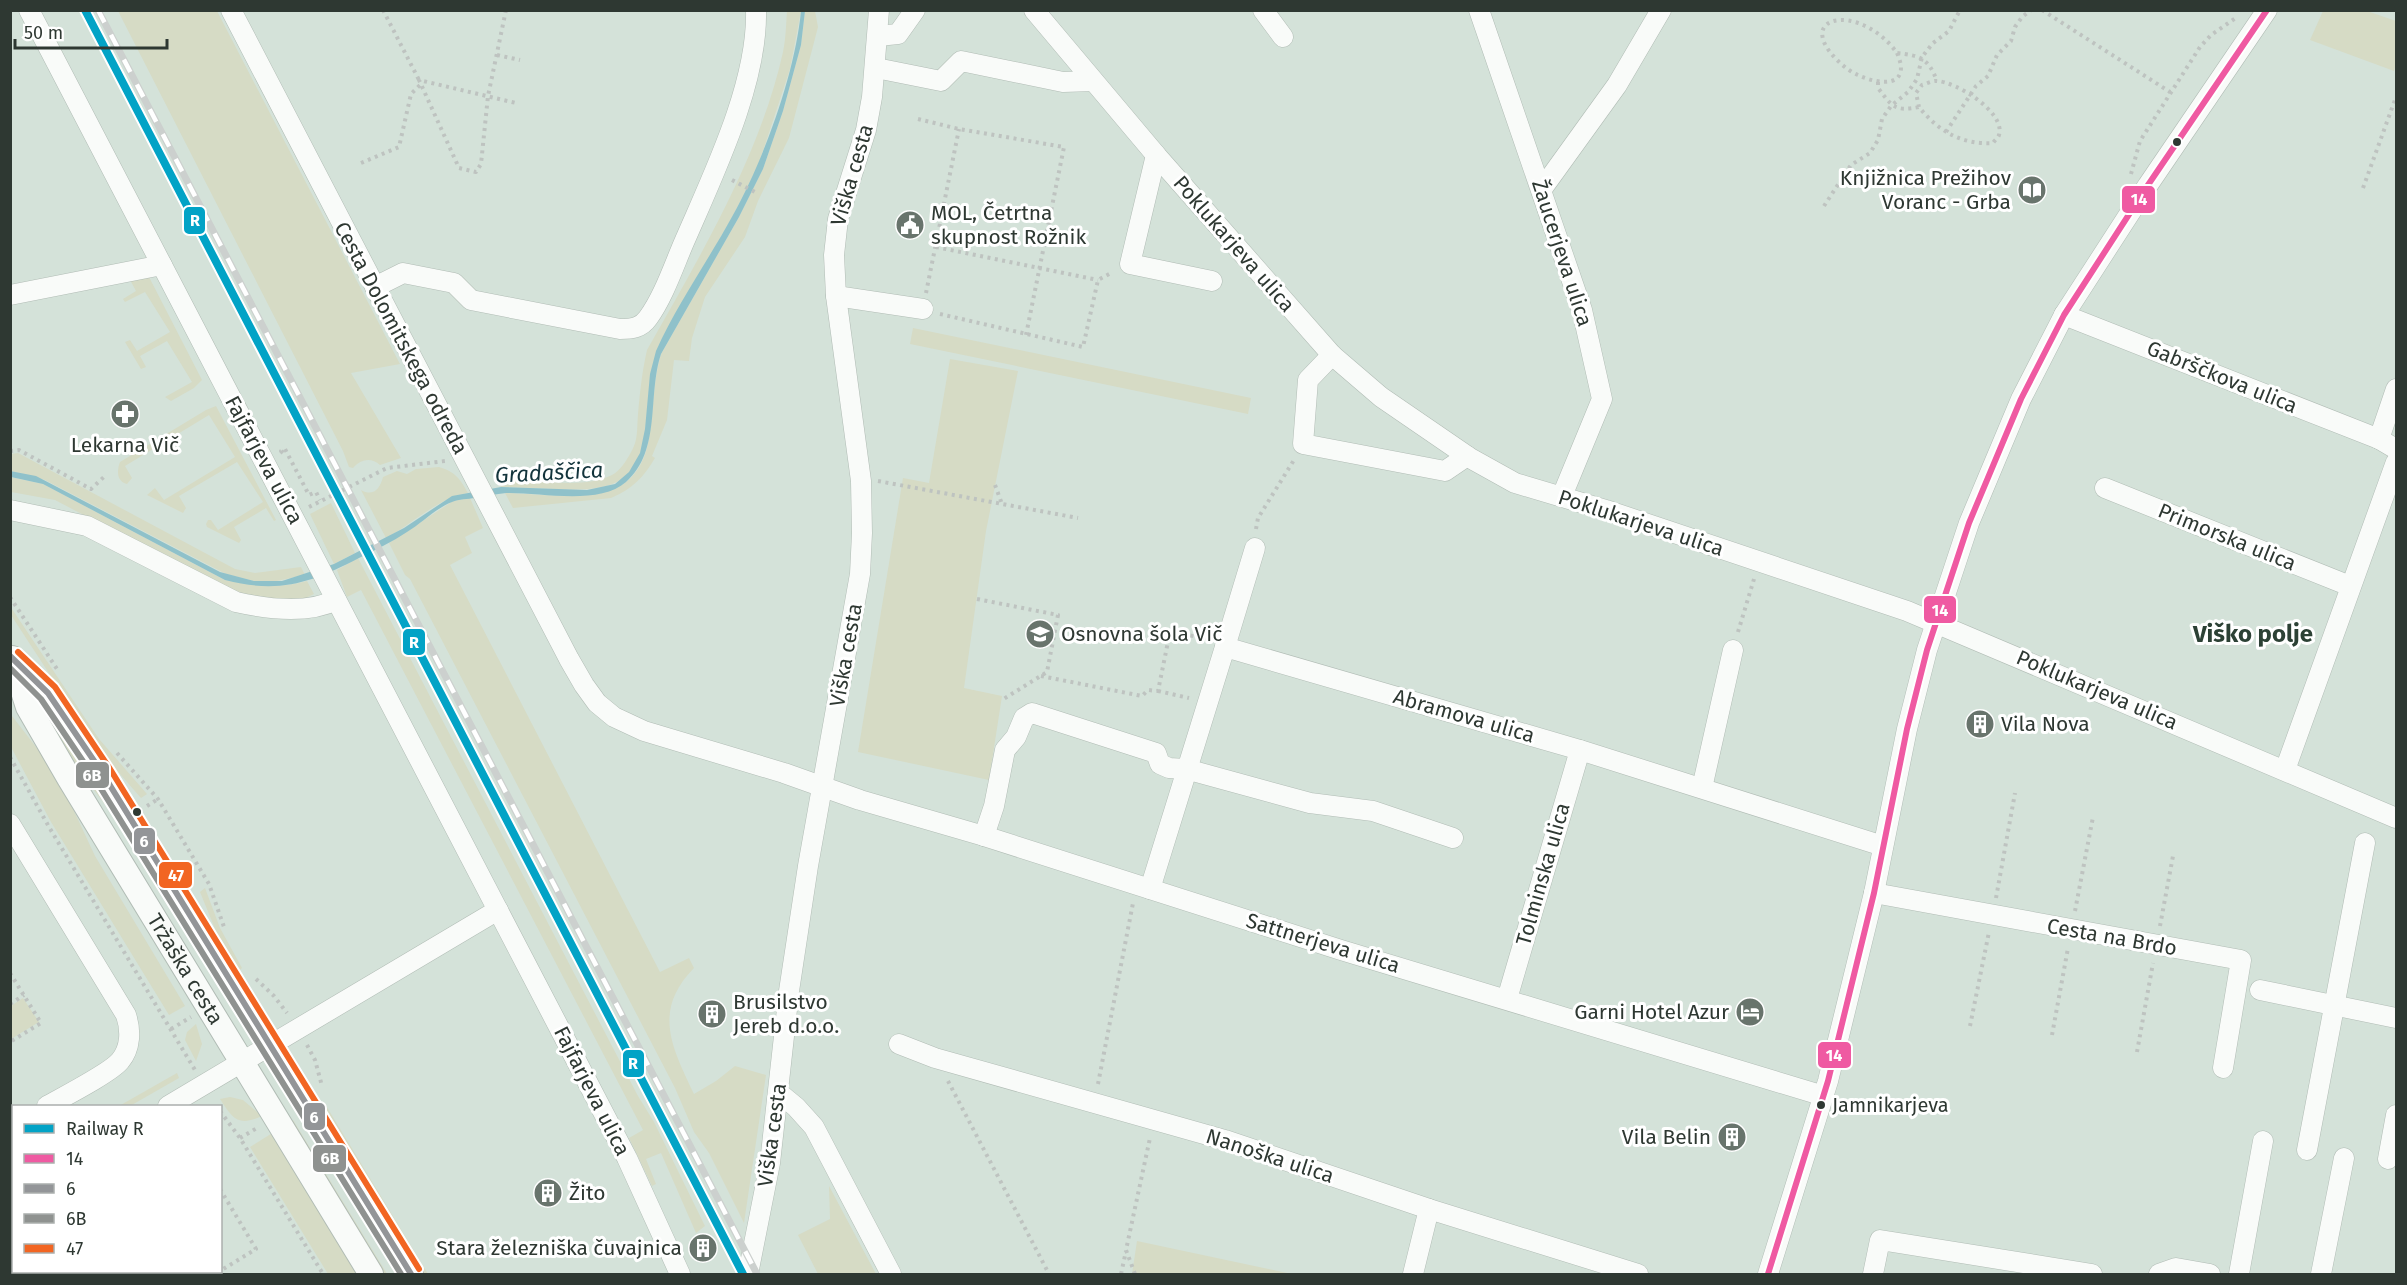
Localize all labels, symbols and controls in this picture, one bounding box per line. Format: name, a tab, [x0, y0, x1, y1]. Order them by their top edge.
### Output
scale bar	[15, 12, 166, 50]
text: 50 m	[24, 22, 63, 44]
street label: Viška cesta	[825, 121, 879, 229]
unlabelled marker	[2171, 136, 2183, 148]
place label: Knjižnica Prežihov Voranc - Grba	[1840, 165, 2012, 215]
street label: Poklukarjeva ulica	[1168, 170, 1300, 318]
library icon: Knjižnica Prežihov Voranc - Grba	[2016, 174, 2048, 206]
street label: Žaucerjeva ulica	[1526, 176, 1598, 330]
line badge: 14	[2121, 185, 2156, 214]
text: 14	[2131, 190, 2147, 209]
place label: MOL, Četrtna skupnost Rožnik	[931, 200, 1087, 250]
line badge: R	[183, 206, 206, 235]
public building icon: MOL, Četrtna skupnost Rožnik	[894, 209, 926, 241]
text: R	[190, 211, 200, 230]
street label: Cesta Dolomitskega odreda	[329, 217, 473, 459]
street label: Gabrščkova ulica	[2143, 335, 2301, 419]
street label: Fajfarjeva ulica	[219, 391, 309, 529]
pharmacy icon: Lekarna Vič	[109, 398, 141, 430]
place label: Lekarna Vič	[71, 432, 179, 458]
water label: Gradaščica	[494, 456, 604, 489]
street label: Poklukarjeva ulica	[1555, 484, 1727, 562]
street label: Primorska ulica	[2154, 497, 2300, 577]
line badge: 14	[1923, 595, 1957, 624]
street label: Viška cesta	[824, 601, 868, 709]
text: 14	[1932, 601, 1948, 620]
school or university icon: Osnovna šola Vič	[1024, 618, 1056, 650]
district label: Viško polje	[2192, 620, 2313, 648]
place label: Osnovna šola Vič	[1061, 621, 1222, 647]
line badge: R	[402, 628, 426, 656]
text: R	[409, 633, 419, 652]
street label: Poklukarjeva ulica	[2013, 644, 2181, 736]
street label: Abramova ulica	[1390, 683, 1538, 749]
building icon: Vila Nova	[1964, 708, 1996, 740]
place label: Vila Nova	[2001, 711, 2090, 737]
line badge: 6B	[75, 761, 110, 789]
text: 6B	[83, 766, 102, 785]
street label: Tolminska ulica	[1510, 800, 1576, 948]
unlabelled marker	[131, 806, 143, 818]
line badge: 6	[133, 827, 156, 855]
text: 6	[139, 832, 149, 851]
line badge: 47	[158, 861, 193, 889]
text: 47	[168, 866, 185, 885]
street label: Sattnerjeva ulica	[1243, 907, 1403, 979]
street label: Tržaška cesta	[142, 909, 229, 1029]
street label: Cesta na Brdo	[2045, 913, 2179, 961]
place label: Brusilstvo Jereb d.o.o.	[733, 989, 839, 1039]
hotel icon: Garni Hotel Azur	[1734, 996, 1766, 1028]
building icon: Brusilstvo Jereb d.o.o.	[696, 998, 728, 1030]
place label: Garni Hotel Azur	[1574, 999, 1729, 1025]
street label: Fajfarjeva ulica	[548, 1022, 636, 1160]
line badge: 14	[1817, 1041, 1852, 1069]
text: 14	[1826, 1046, 1842, 1065]
line badge: R	[622, 1049, 645, 1078]
text: R	[628, 1054, 638, 1073]
street label: Viška cesta	[752, 1081, 792, 1189]
place label: Jamnikarjeva	[1832, 1093, 1949, 1117]
marker: Jamnikarjeva	[1815, 1099, 1827, 1111]
line badge: 6	[303, 1102, 326, 1131]
legend	[12, 1105, 222, 1273]
text: 6	[309, 1108, 319, 1127]
text: Railway R	[66, 1118, 144, 1140]
building icon: Vila Belin	[1716, 1121, 1748, 1153]
street label: Nanoška ulica	[1203, 1123, 1337, 1189]
place label: Vila Belin	[1622, 1124, 1711, 1150]
line badge: 6B	[312, 1144, 347, 1173]
text: 14	[66, 1148, 84, 1170]
text: 6B	[321, 1149, 340, 1168]
building icon: Žito	[532, 1177, 564, 1209]
text: 6	[66, 1178, 76, 1200]
place label: Žito	[569, 1180, 605, 1206]
text: 6B	[66, 1208, 87, 1230]
building icon: Stara železniška čuvajnica	[687, 1232, 719, 1264]
place label: Stara železniška čuvajnica	[436, 1235, 682, 1261]
text: 47	[66, 1238, 83, 1260]

